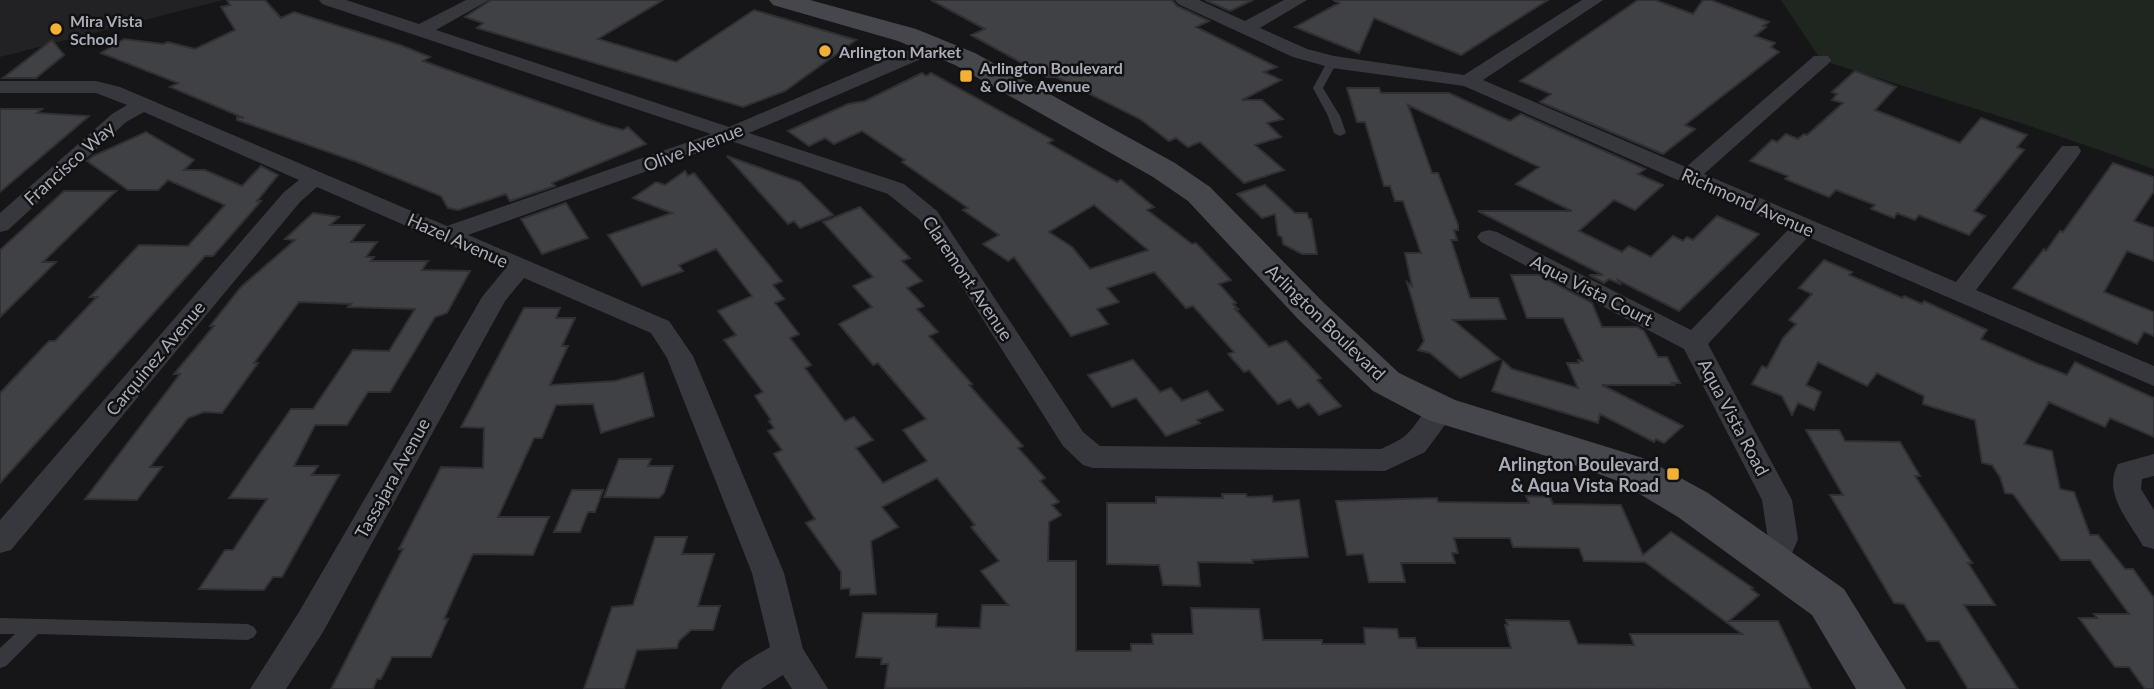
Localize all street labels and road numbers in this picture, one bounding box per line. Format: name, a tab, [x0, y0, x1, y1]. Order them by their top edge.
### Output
street label: Francisco Way	[19, 116, 119, 209]
street label: Olive Avenue	[640, 118, 746, 176]
street label: Richmond Avenue	[1678, 163, 1818, 241]
street label: Hazel Avenue	[404, 208, 512, 272]
street label: Claremont Avenue	[918, 211, 1018, 345]
street label: Aqua Vista Court	[1527, 250, 1657, 331]
street label: Arlington Boulevard	[1262, 259, 1390, 385]
street label: Carquinez Avenue	[101, 296, 209, 420]
street label: Aqua Vista Road	[1694, 355, 1774, 479]
street label: Tassajara Avenue	[350, 414, 434, 542]

